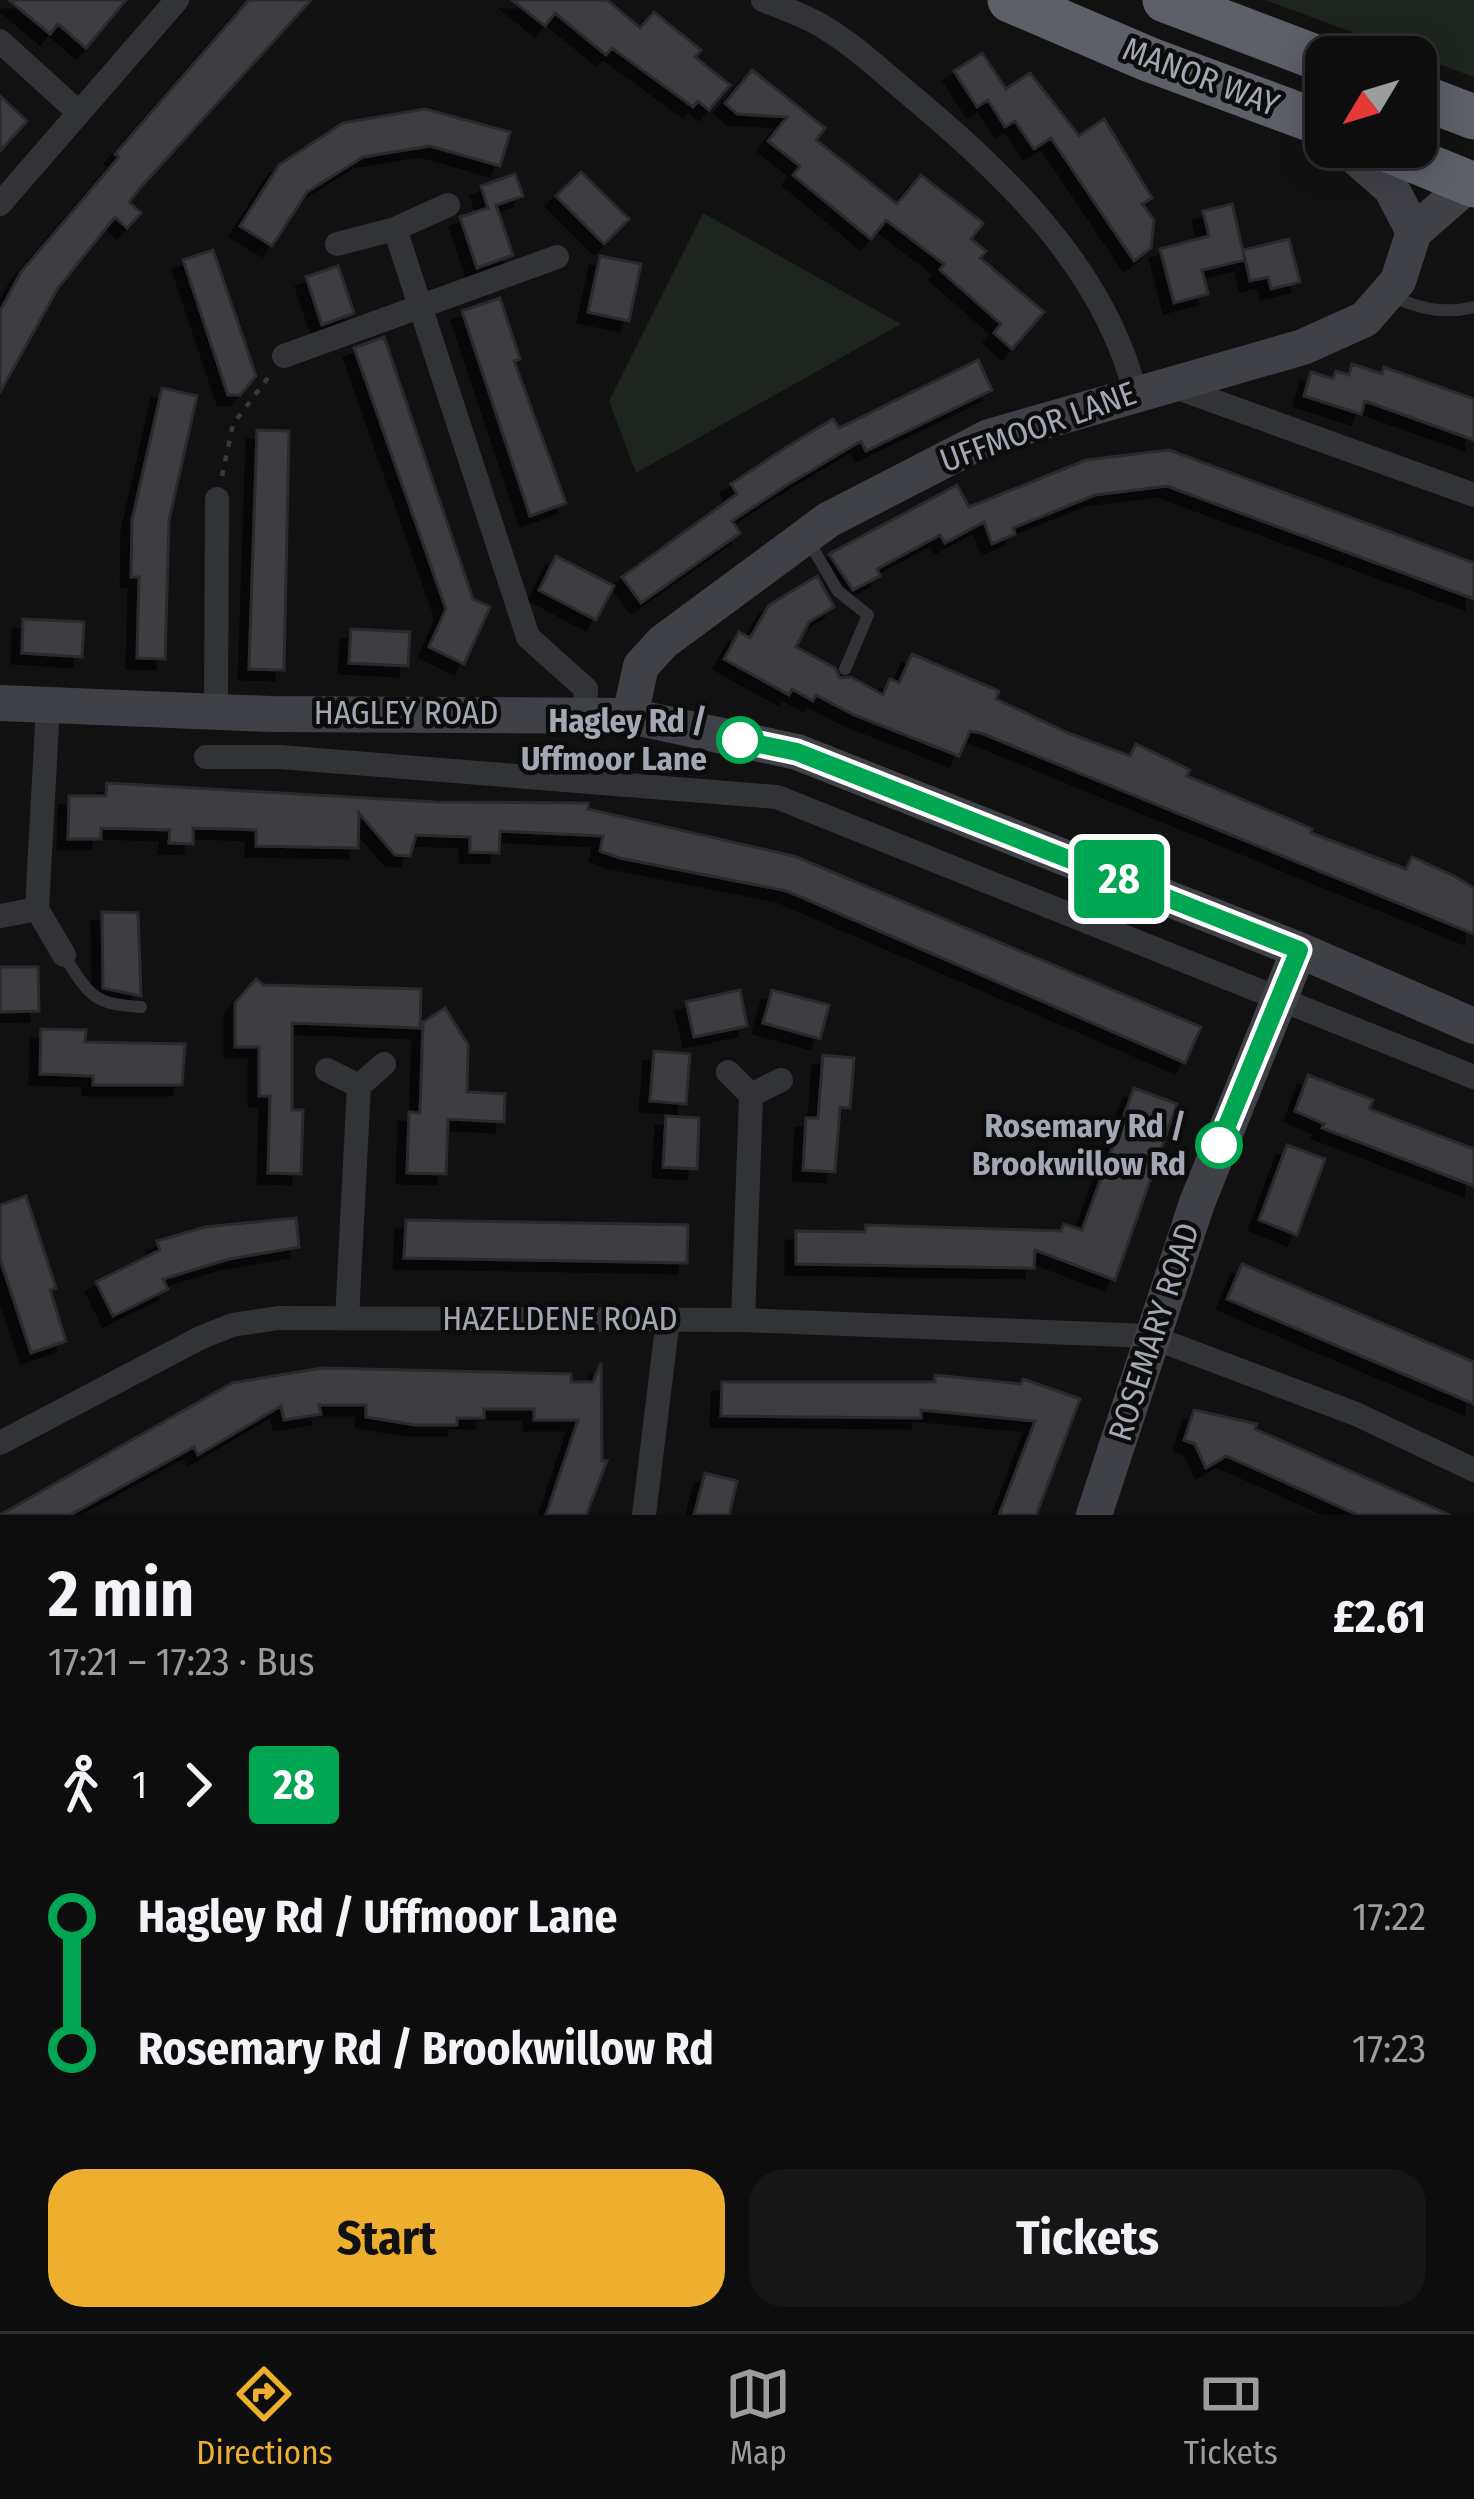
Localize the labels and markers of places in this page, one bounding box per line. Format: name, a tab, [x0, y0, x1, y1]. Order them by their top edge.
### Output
place label: Hagley Rd / Uffmoor Lane	[521, 701, 707, 779]
marker: Hagley Rd / Uffmoor Lane	[718, 718, 762, 762]
place label: Rosemary Rd / Brookwillow Rd	[972, 1106, 1186, 1184]
marker: Rosemary Rd / Brookwillow Rd	[1197, 1123, 1241, 1167]

